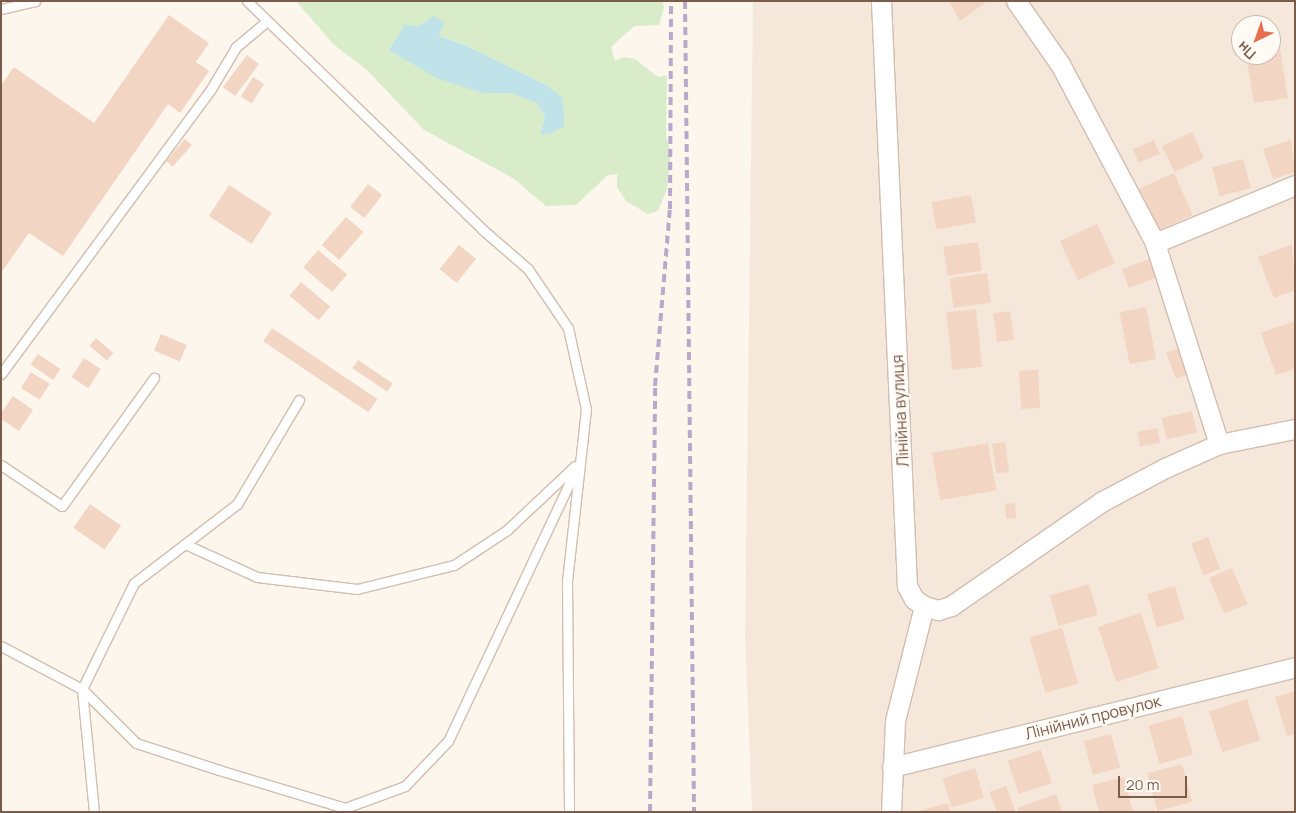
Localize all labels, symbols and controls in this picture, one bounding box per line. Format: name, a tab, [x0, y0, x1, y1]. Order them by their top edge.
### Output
north arrow	[1231, 15, 1281, 65]
text: Пн	[1233, 37, 1260, 64]
street label: Лінійна вулиця	[887, 354, 913, 468]
street label: Лінійний провулок	[1023, 691, 1163, 743]
scale bar	[1121, 766, 1190, 798]
text: 20 m	[1126, 774, 1159, 795]

